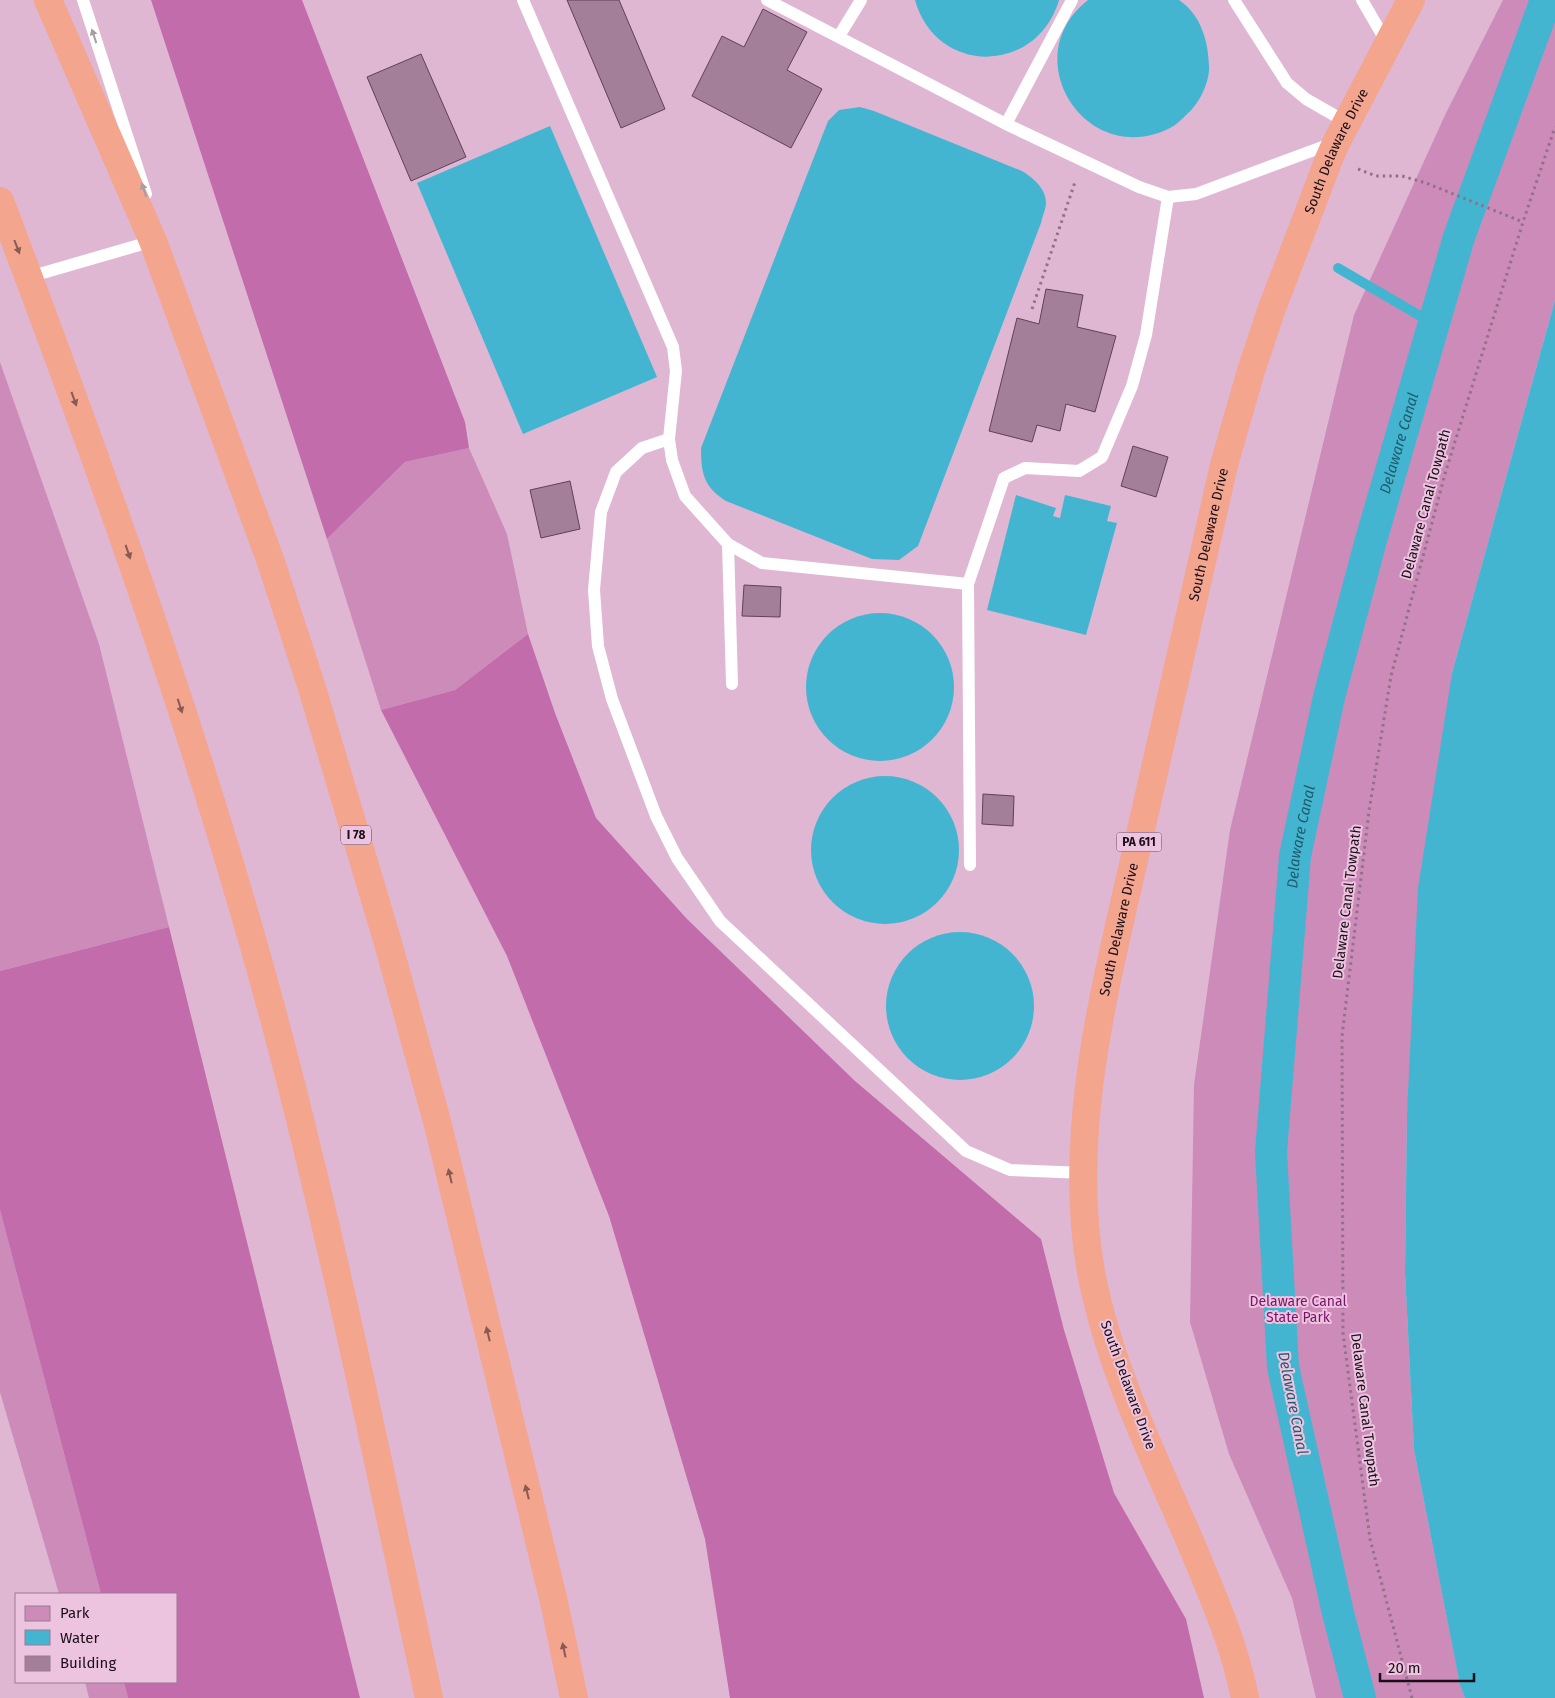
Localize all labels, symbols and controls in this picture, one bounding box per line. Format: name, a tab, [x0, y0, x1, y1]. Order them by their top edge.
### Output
one-way arrow	[90, 28, 97, 43]
street label: South Delaware Drive	[1300, 85, 1372, 216]
one-way arrow	[140, 182, 148, 197]
one-way arrow	[13, 240, 21, 255]
water label: Delaware Canal	[1376, 391, 1422, 496]
one-way arrow	[71, 392, 78, 407]
street label: Delaware Canal Towpath	[1398, 427, 1454, 581]
street label: South Delaware Drive	[1185, 466, 1232, 603]
one-way arrow	[125, 545, 132, 560]
one-way arrow	[177, 699, 185, 714]
water label: Delaware Canal	[1283, 784, 1319, 889]
street label: Delaware Canal Towpath	[1329, 824, 1365, 980]
road number: I 78	[341, 826, 371, 844]
road number: PA 611	[1116, 832, 1162, 852]
street label: South Delaware Drive	[1096, 861, 1142, 997]
one-way arrow	[446, 1169, 454, 1184]
park label: Delaware Canal State Park	[1249, 1293, 1347, 1326]
street label: South Delaware Drive	[1097, 1318, 1159, 1452]
one-way arrow	[484, 1327, 492, 1342]
street label: Delaware Canal Towpath	[1347, 1332, 1383, 1488]
water label: Delaware Canal	[1274, 1350, 1312, 1456]
one-way arrow	[523, 1485, 531, 1500]
legend	[15, 1593, 178, 1683]
text: Park	[60, 1604, 90, 1622]
text: Water	[60, 1629, 99, 1647]
one-way arrow	[560, 1643, 568, 1658]
scale bar	[1380, 1650, 1474, 1682]
text: Building	[60, 1654, 116, 1672]
text: 20 m	[1388, 1659, 1421, 1677]

